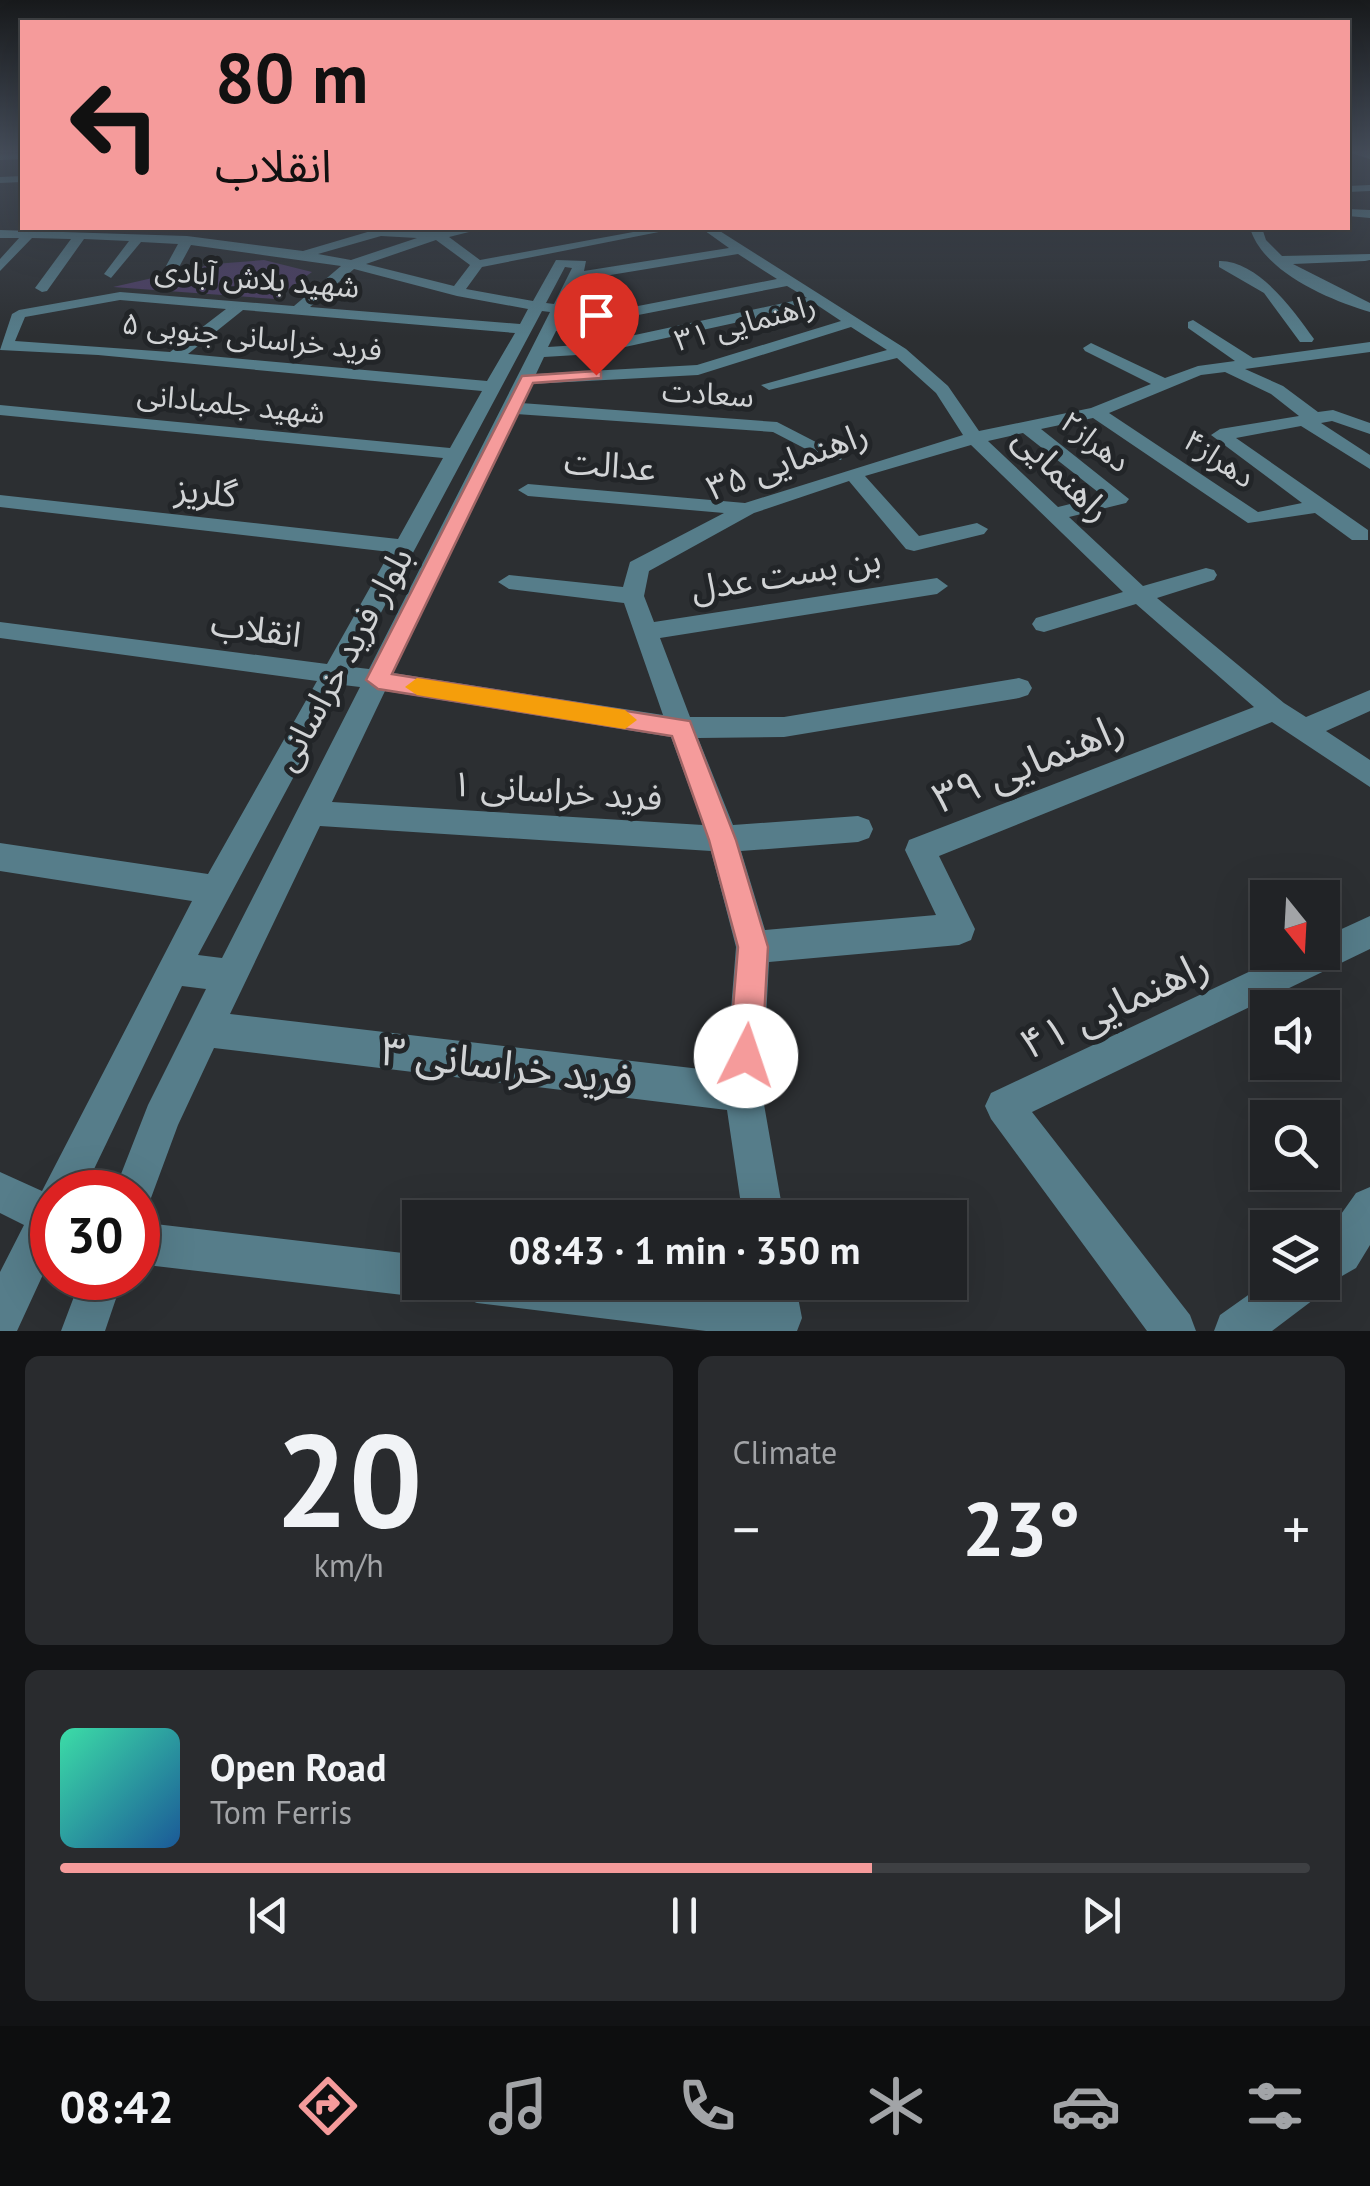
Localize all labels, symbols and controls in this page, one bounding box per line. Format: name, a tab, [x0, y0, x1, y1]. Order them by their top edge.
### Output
text: 80 m	[215, 32, 368, 122]
icon: left	[50, 60, 180, 190]
text: انقلاب	[215, 136, 332, 194]
street label: شهید بلاش آبادی	[153, 249, 361, 306]
pin	[554, 273, 639, 376]
street label: راهنمایی ۳۱	[670, 284, 819, 359]
icon: arrive	[569, 288, 624, 343]
street label: فرید خراسانی جنوبی ۵	[120, 302, 384, 369]
street label: سعادت	[661, 370, 755, 415]
street label: شهید جلمبادانی	[135, 373, 327, 432]
street label: دهراز۲	[1053, 401, 1139, 480]
street label: راهنمایی ۳۵	[700, 410, 874, 510]
street label: راهنمایی	[1004, 415, 1121, 531]
street label: دهراز۴	[1177, 420, 1263, 496]
street label: عدالت	[562, 437, 658, 491]
street label: گلریز	[172, 465, 240, 517]
street label: بن بست عدل	[688, 535, 884, 611]
street label: بلوار فرید خراسانی	[262, 539, 422, 778]
street label: انقلاب	[208, 599, 304, 657]
street label: راهنمایی ۳۹	[924, 698, 1132, 825]
street label: فرید خراسانی ۱	[450, 760, 664, 820]
north arrow	[1250, 880, 1340, 970]
map controls	[1250, 880, 1340, 1300]
street label: راهنمایی ۴۱	[1011, 936, 1217, 1071]
button: sound	[1250, 990, 1340, 1080]
position arrow	[694, 1004, 798, 1108]
street label: فرید خراسانی ۳	[378, 1022, 636, 1107]
button: search	[1250, 1100, 1340, 1190]
speed limit sign: 30	[30, 1170, 160, 1300]
button: layers	[1250, 1210, 1340, 1300]
text: 08:43 · 1 min · 350 m	[509, 1225, 860, 1274]
text: 20	[275, 1395, 422, 1563]
text: Climate	[733, 1431, 837, 1473]
text: 23°	[962, 1480, 1080, 1577]
text: −	[733, 1493, 760, 1564]
text: +	[1282, 1493, 1310, 1564]
text: km/h	[314, 1544, 384, 1586]
text: Open Road	[210, 1742, 386, 1791]
text: Tom Ferris	[210, 1791, 352, 1833]
icon: previous	[241, 1888, 296, 1943]
icon: pause	[657, 1888, 712, 1943]
icon: next	[1074, 1888, 1129, 1943]
icon: directions	[293, 2071, 363, 2141]
icon: music	[483, 2071, 553, 2141]
icon: phone	[672, 2071, 742, 2141]
icon: climate	[861, 2071, 931, 2141]
icon: car	[1051, 2071, 1121, 2141]
icon: filters	[1240, 2071, 1310, 2141]
text: 08:42	[60, 2077, 174, 2135]

